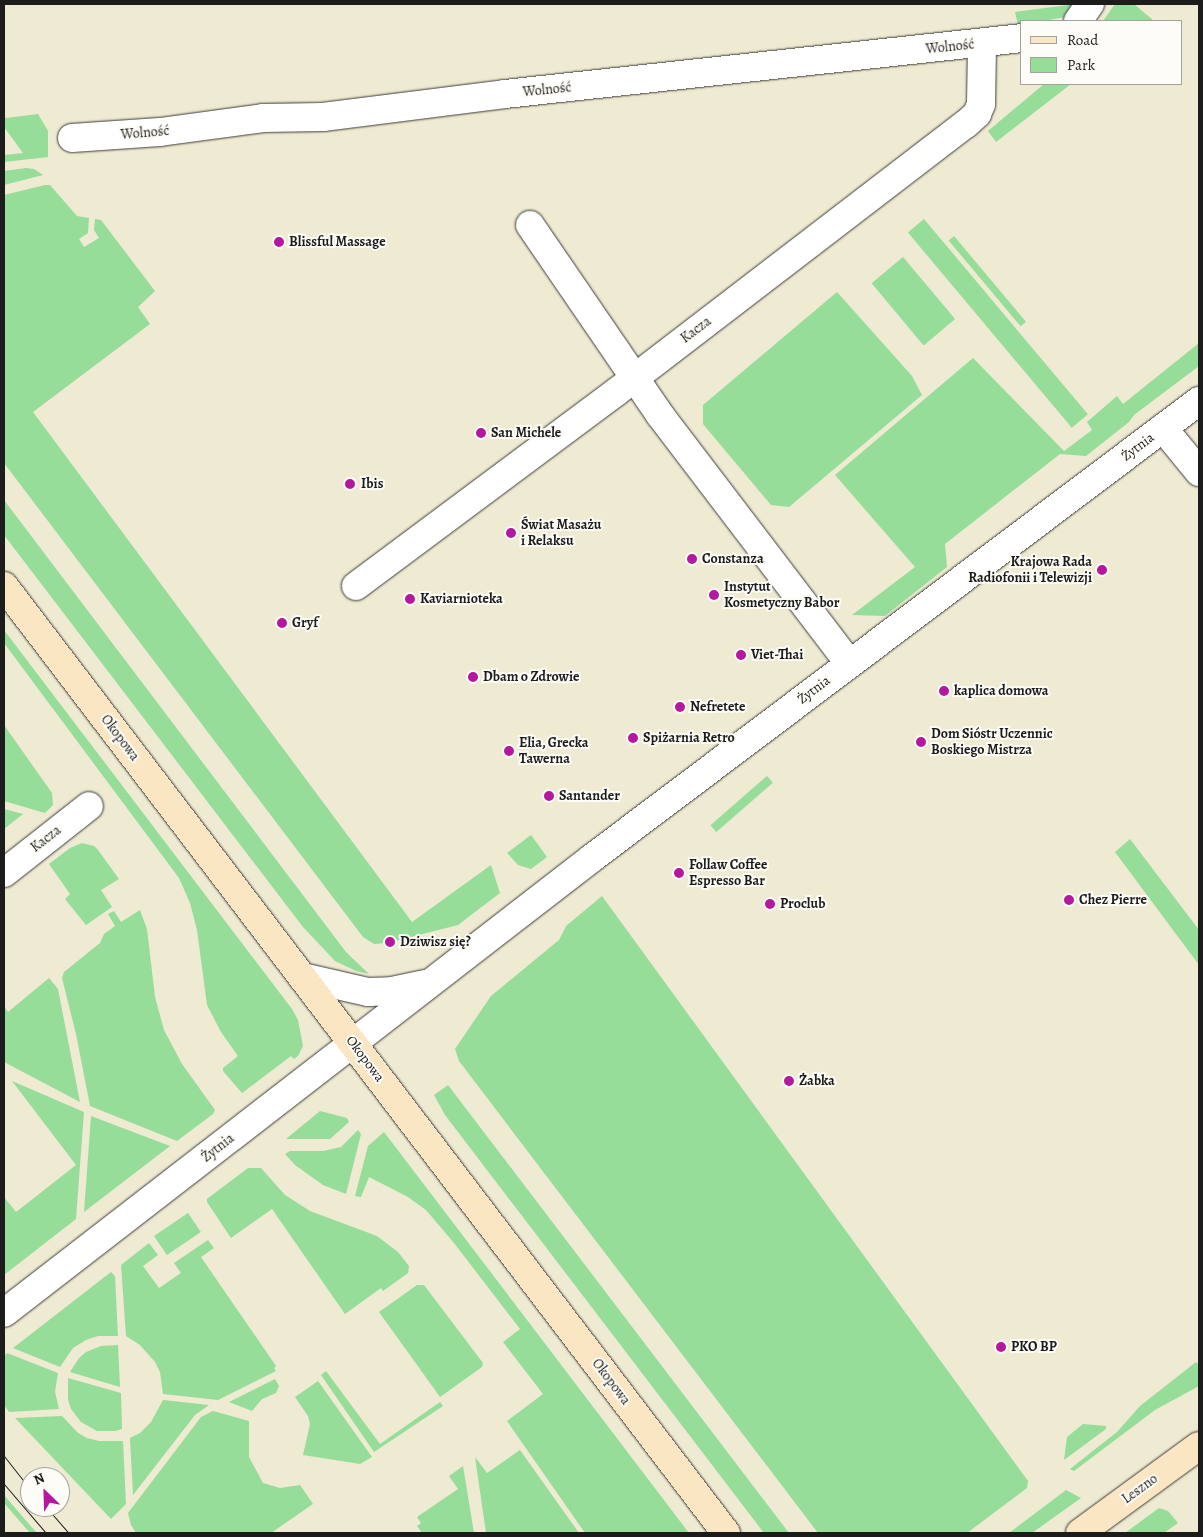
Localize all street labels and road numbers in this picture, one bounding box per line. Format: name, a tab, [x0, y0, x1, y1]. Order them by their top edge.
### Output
street label: Wolność	[925, 36, 975, 58]
street label: Wolność	[522, 79, 572, 101]
street label: Wolność	[120, 123, 170, 143]
street label: Kacza	[677, 313, 715, 347]
street label: Żytnia	[1118, 429, 1158, 465]
street label: Żytnia	[794, 672, 834, 708]
street label: Okopowa	[97, 712, 143, 764]
street label: Kacza	[27, 822, 65, 856]
street label: Okopowa	[342, 1033, 388, 1085]
street label: Żytnia	[198, 1130, 238, 1166]
street label: Okopowa	[588, 1356, 634, 1408]
street label: Leszno	[1119, 1470, 1161, 1508]

